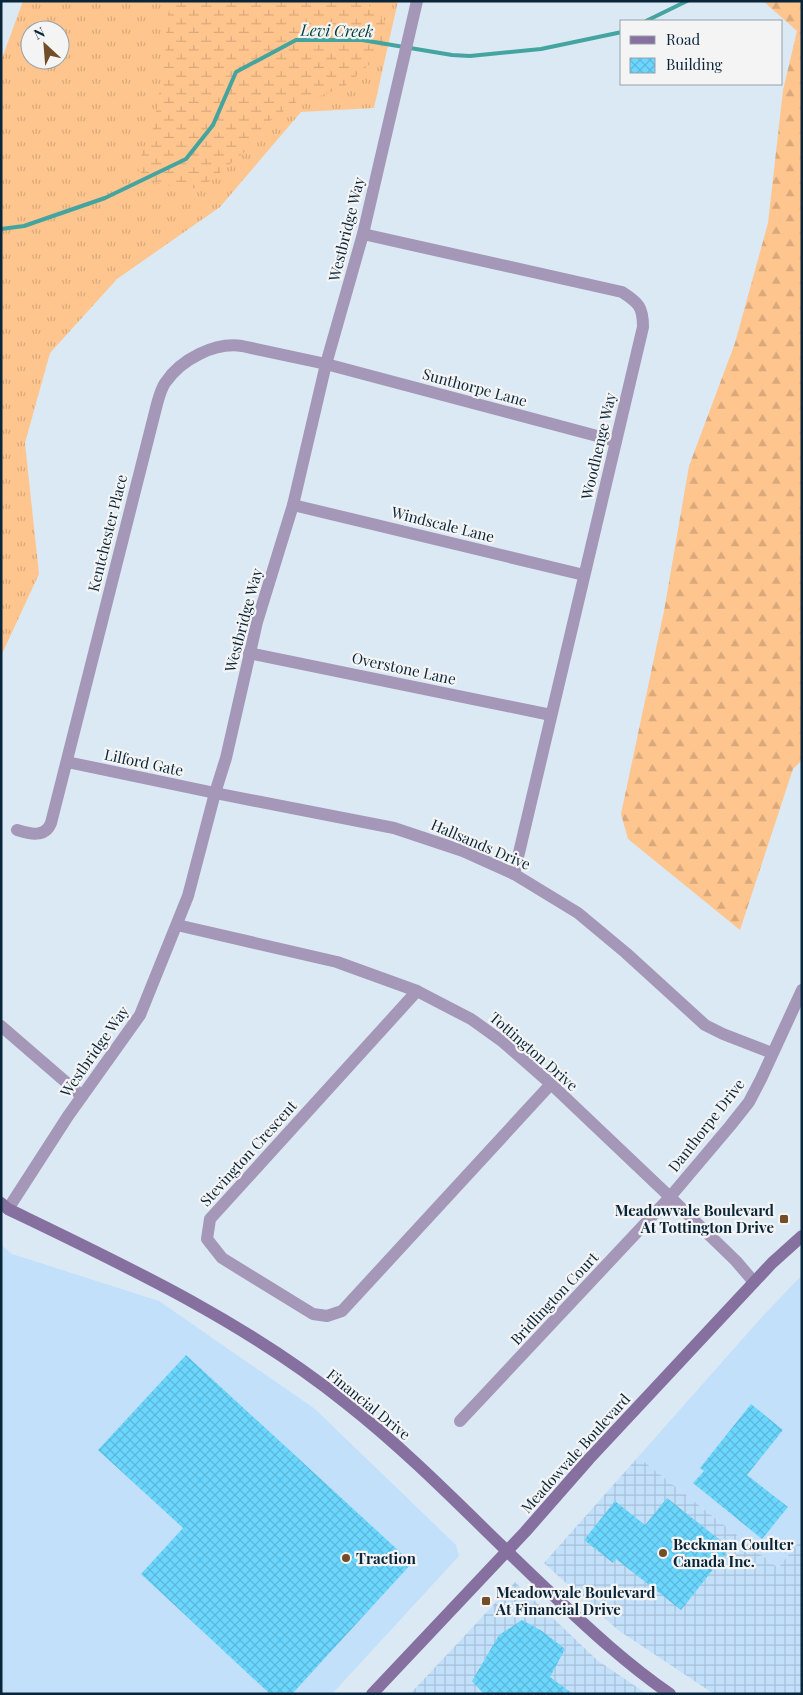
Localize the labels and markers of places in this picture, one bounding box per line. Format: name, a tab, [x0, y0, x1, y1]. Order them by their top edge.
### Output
place label: Meadowvale Boulevard At Tottington Drive	[615, 1200, 774, 1237]
marker: Meadowvale Boulevard At Tottington Drive	[778, 1213, 790, 1225]
place label: Beckman Coulter Canada Inc.	[673, 1534, 793, 1571]
marker: Beckman Coulter Canada Inc.	[657, 1547, 669, 1559]
place label: Traction	[356, 1548, 417, 1568]
marker: Traction	[340, 1552, 352, 1564]
place label: Meadowvale Boulevard At Financial Drive	[495, 1582, 655, 1619]
marker: Meadowvale Boulevard At Financial Drive	[480, 1595, 492, 1607]

